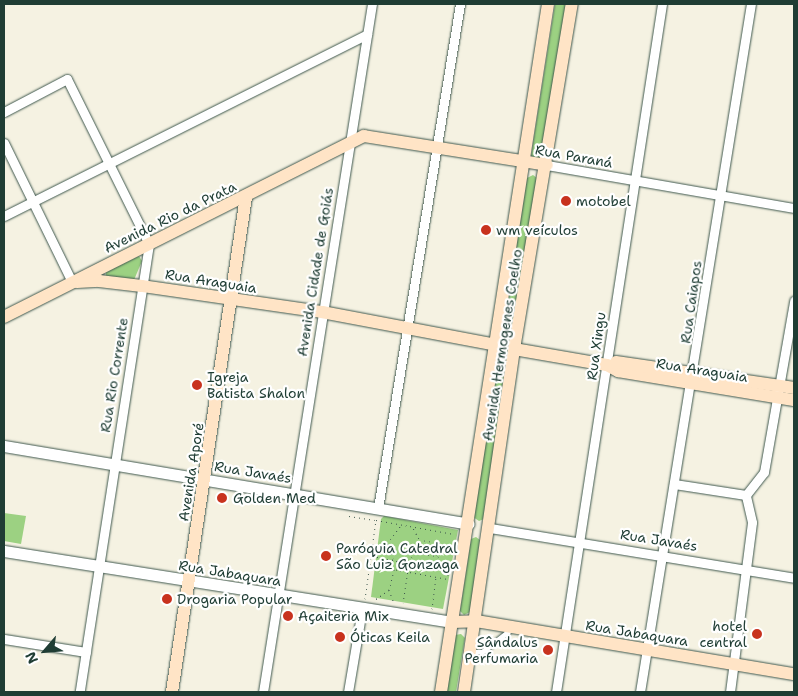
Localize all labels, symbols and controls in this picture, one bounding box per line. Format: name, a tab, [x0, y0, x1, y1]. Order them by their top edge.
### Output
street label: Rua Paraná	[534, 141, 614, 171]
street label: Avenida Rio da Prata	[101, 178, 239, 256]
street label: Avenida Cidade de Goiás	[293, 186, 337, 358]
place label: motobel	[576, 193, 631, 209]
marker: motobel	[560, 195, 572, 207]
place label: wm veículos	[496, 222, 578, 238]
marker: wm veículos	[480, 224, 492, 236]
street label: Avenida Hermogenes Coelho	[479, 248, 525, 442]
street label: Rua Caiapos	[677, 260, 705, 344]
street label: Rua Araguaia	[164, 265, 258, 297]
street label: Rua Xingu	[583, 311, 609, 381]
street label: Rua Rio Corrente	[97, 316, 131, 434]
street label: Rua Araguaia	[655, 354, 749, 386]
place label: Igreja Batista Shalon	[207, 369, 305, 402]
marker: Igreja Batista Shalon	[191, 379, 203, 391]
street label: Avenida Aporé	[175, 421, 207, 523]
street label: Rua Javaés	[213, 458, 293, 486]
place label: Golden Med	[233, 490, 316, 506]
marker: Golden Med	[215, 491, 229, 505]
street label: Rua Javaés	[619, 526, 699, 554]
place label: Paróquia Catedral São Luiz Gonzaga	[336, 540, 459, 572]
marker: Paróquia Catedral São Luiz Gonzaga	[320, 550, 332, 562]
street label: Rua Jabaquara	[178, 557, 282, 589]
place label: Drogaria Popular	[177, 591, 292, 607]
marker: Drogaria Popular	[161, 593, 173, 605]
place label: Açaiteria Mix	[298, 608, 389, 624]
marker: Açaiteria Mix	[282, 610, 294, 622]
street label: Rua Jabaquara	[585, 617, 689, 649]
place label: hotel central	[699, 618, 747, 650]
north arrow	[20, 626, 70, 676]
marker: hotel central	[751, 628, 763, 640]
place label: Óticas Keila	[350, 629, 430, 645]
marker: Óticas Keila	[334, 631, 346, 643]
place label: Sândalus Perfumaria	[465, 634, 538, 666]
marker: Sândalus Perfumaria	[542, 644, 554, 656]
text: N	[21, 649, 42, 667]

